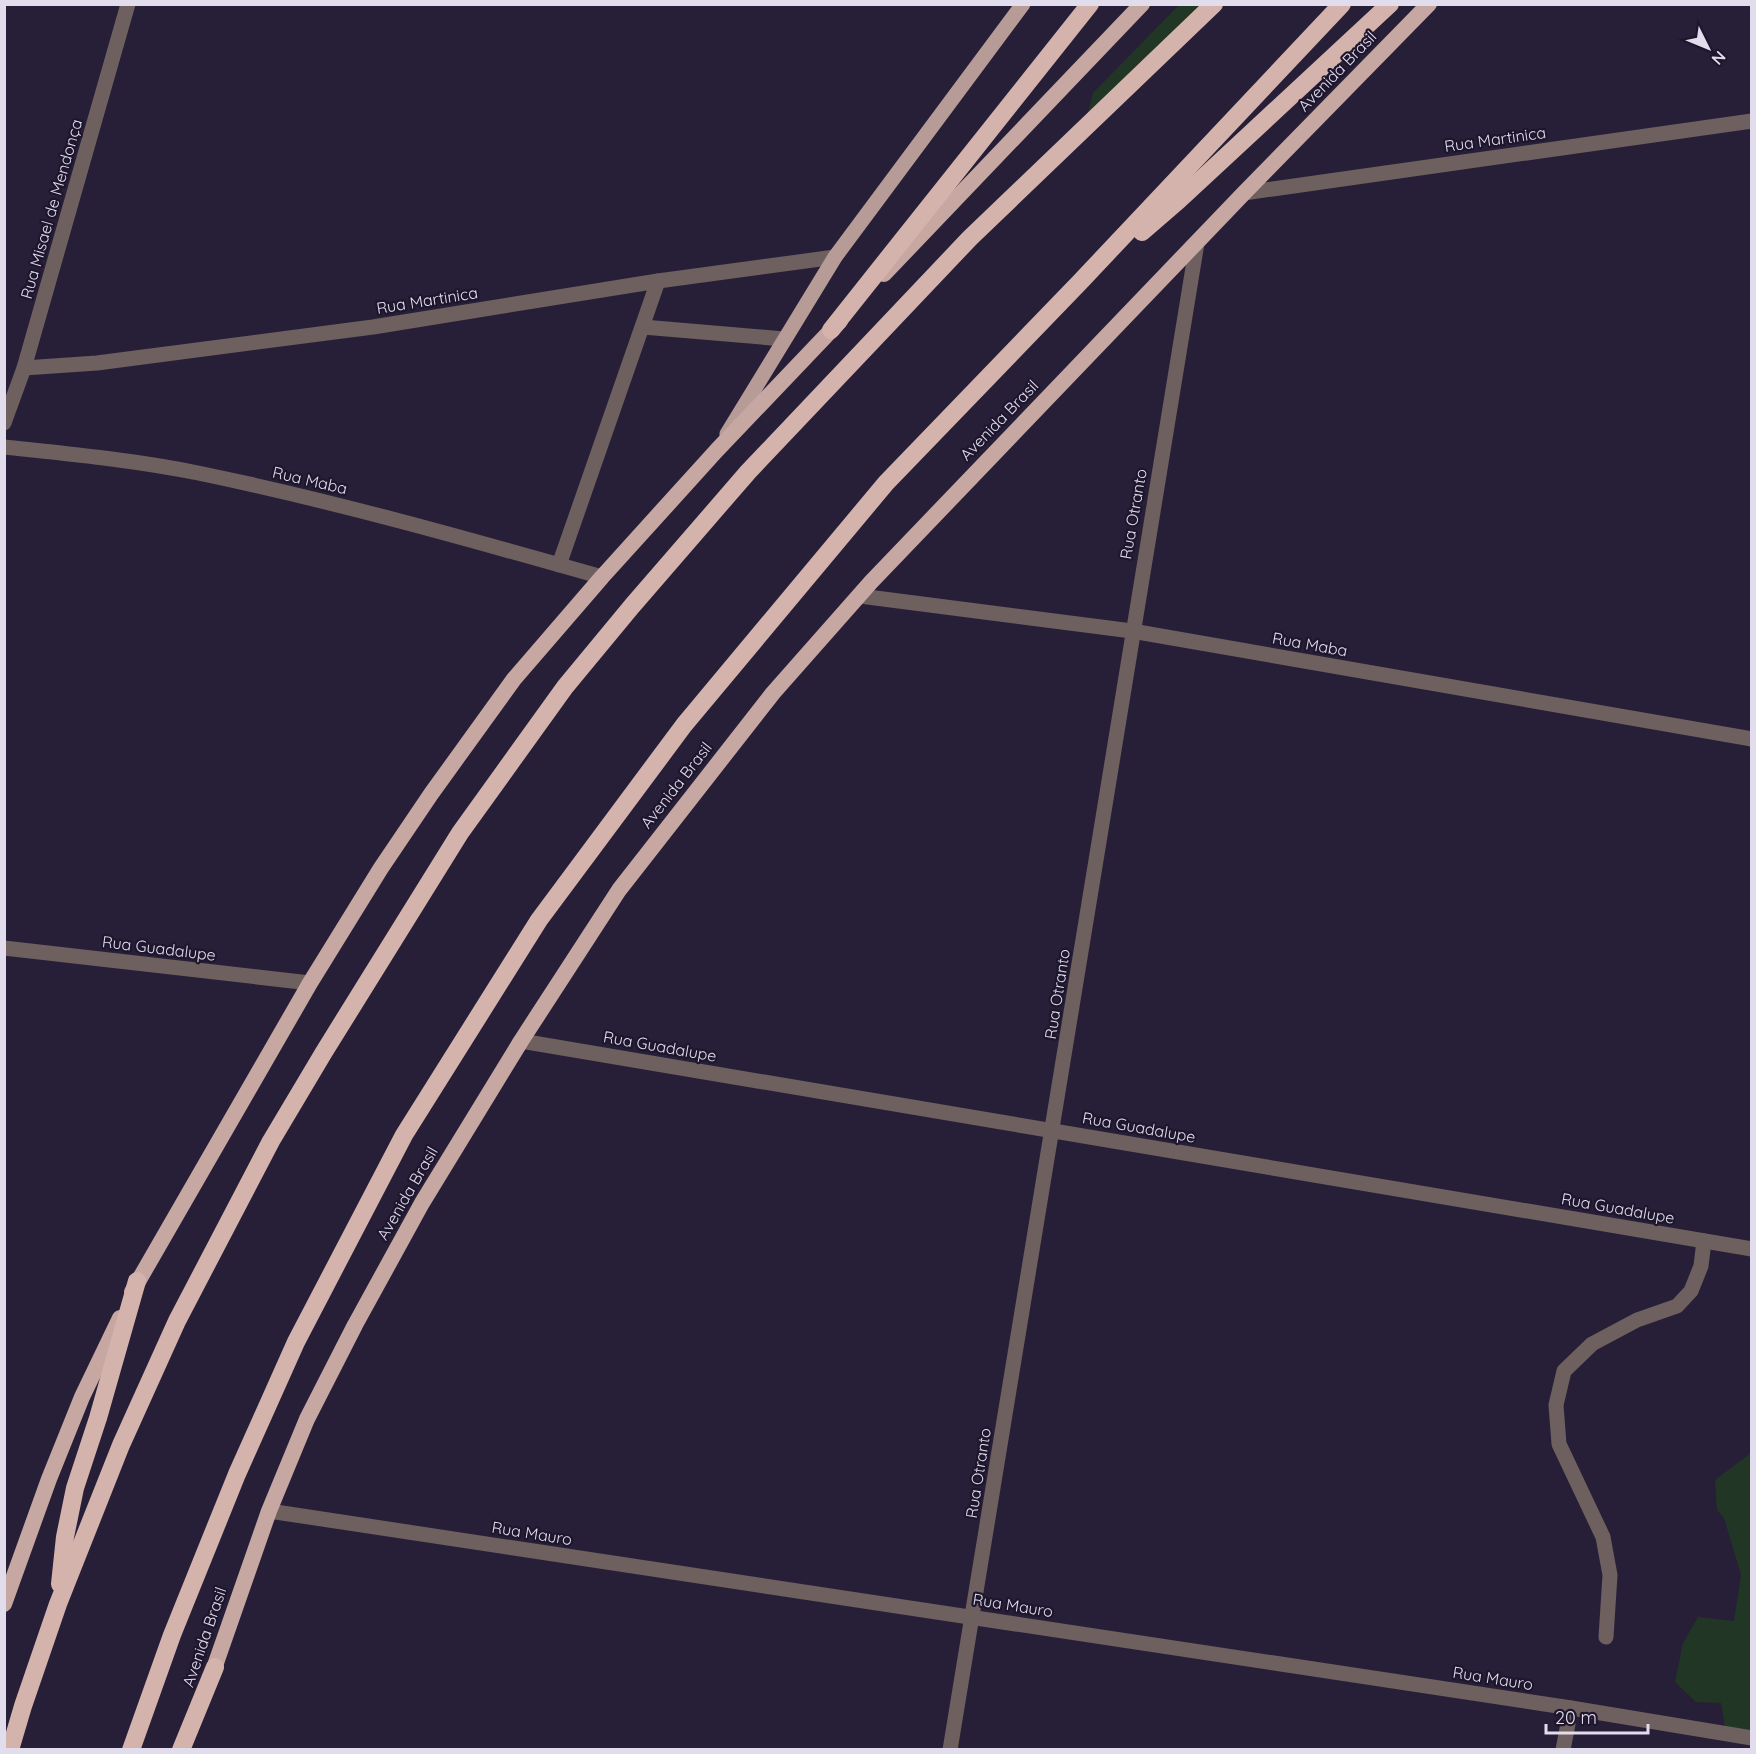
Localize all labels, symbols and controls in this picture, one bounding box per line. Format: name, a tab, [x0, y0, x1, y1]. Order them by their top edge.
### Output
north arrow	[1678, 18, 1738, 78]
street label: Avenida Brasil	[1294, 26, 1380, 116]
text: N	[1708, 47, 1730, 69]
street label: Rua Misael de Mendonça	[16, 117, 86, 301]
street label: Rua Martinica	[1443, 122, 1547, 156]
street label: Rua Martinica	[375, 282, 479, 318]
street label: Avenida Brasil	[956, 375, 1042, 465]
street label: Rua Maba	[271, 462, 349, 498]
street label: Rua Otranto	[1115, 467, 1151, 561]
street label: Rua Maba	[1271, 628, 1349, 660]
street label: Avenida Brasil	[636, 738, 716, 832]
street label: Rua Guadalupe	[101, 931, 217, 965]
street label: Rua Otranto	[1040, 947, 1074, 1041]
street label: Rua Guadalupe	[602, 1026, 718, 1066]
street label: Rua Guadalupe	[1081, 1107, 1197, 1147]
street label: Avenida Brasil	[372, 1143, 442, 1243]
street label: Rua Guadalupe	[1560, 1188, 1676, 1228]
street label: Rua Otranto	[961, 1426, 995, 1520]
street label: Rua Mauro	[490, 1517, 574, 1549]
street label: Avenida Brasil	[178, 1584, 230, 1690]
street label: Rua Mauro	[971, 1589, 1055, 1621]
street label: Rua Mauro	[1451, 1662, 1535, 1694]
scale bar	[1546, 1697, 1648, 1735]
text: 20 m	[1555, 1706, 1597, 1729]

